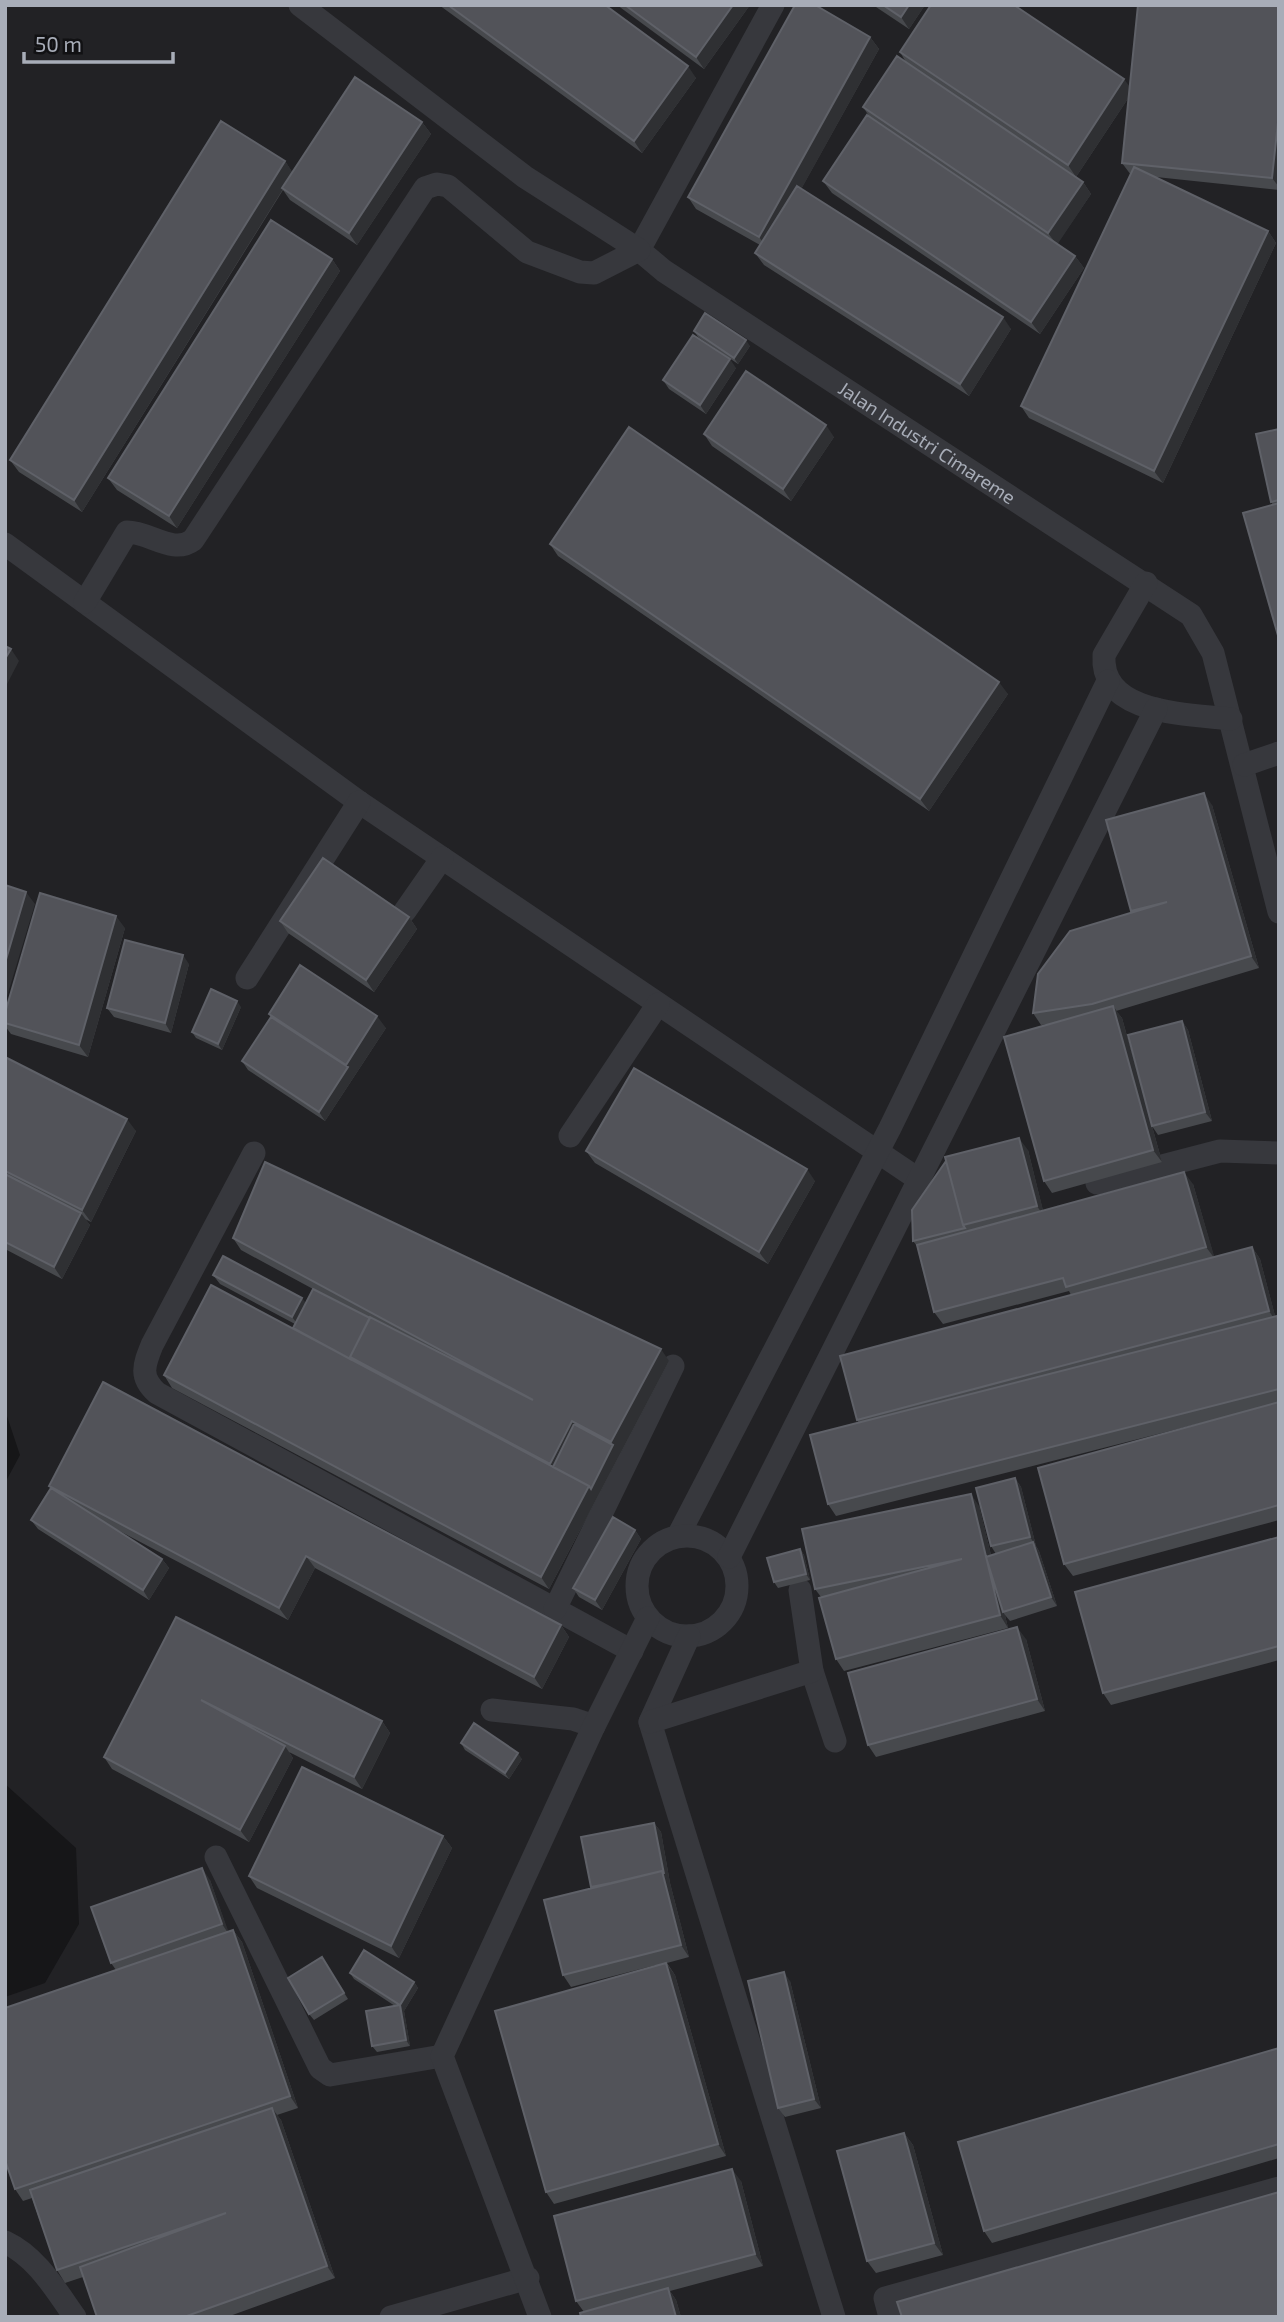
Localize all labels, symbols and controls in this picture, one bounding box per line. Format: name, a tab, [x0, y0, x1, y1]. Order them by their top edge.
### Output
scale bar	[24, 21, 173, 65]
text: 50 m	[35, 31, 82, 56]
street label: Jalan Industri Cimareme	[834, 376, 1020, 508]

